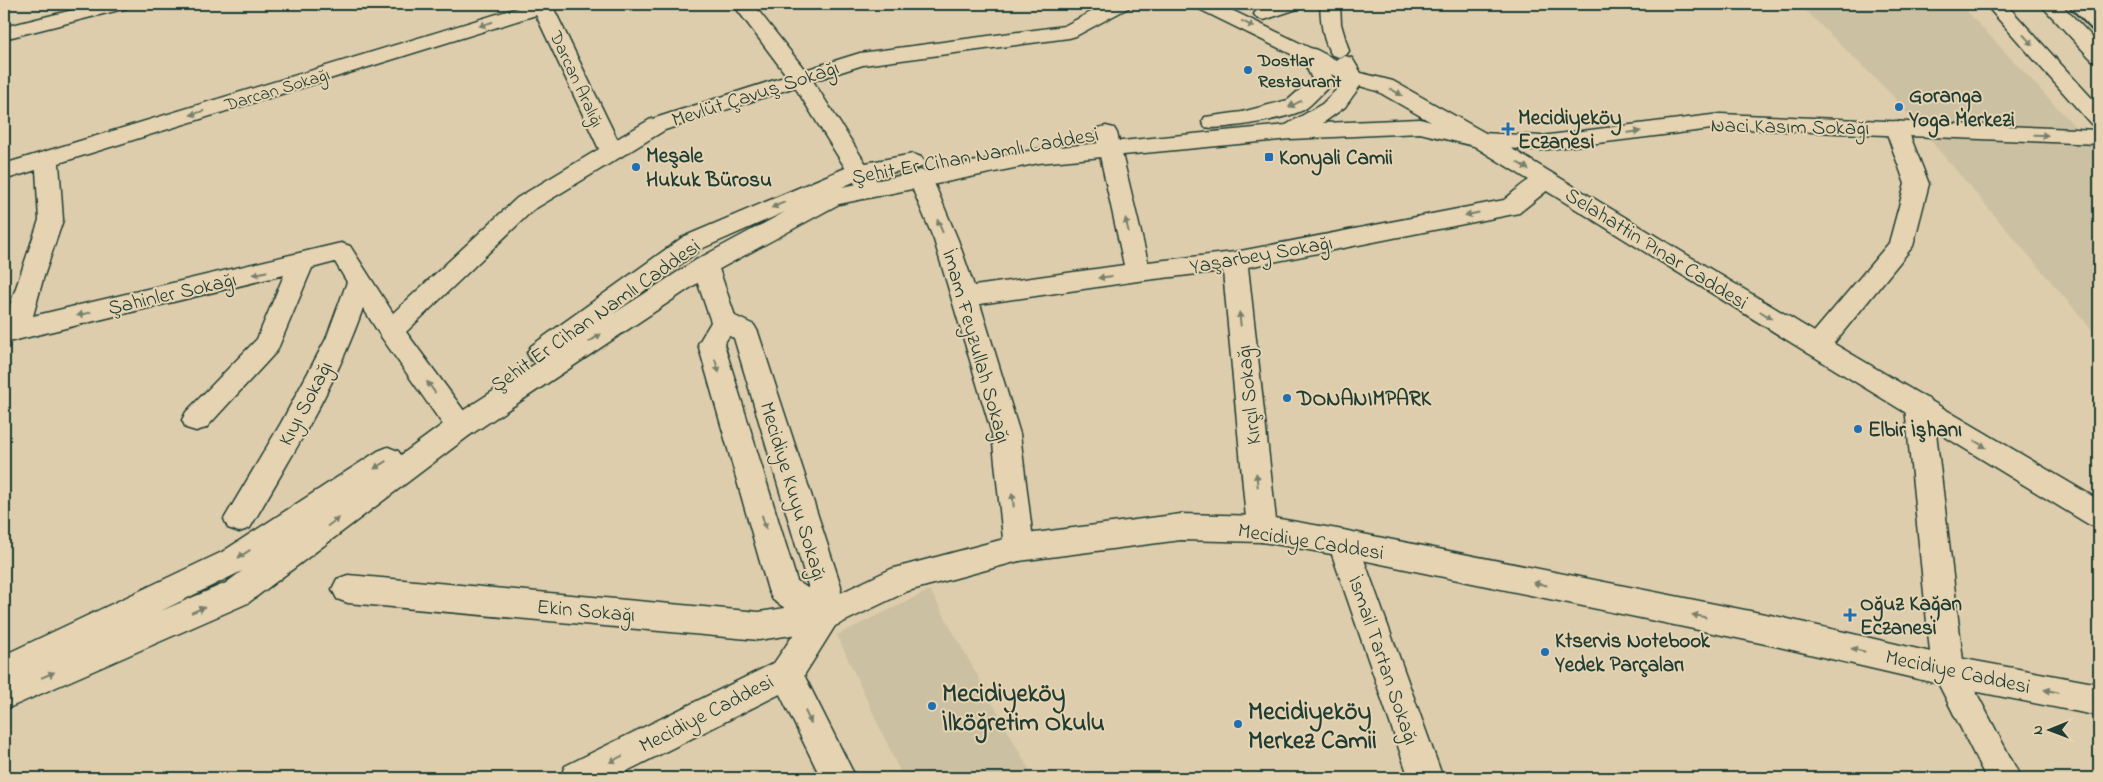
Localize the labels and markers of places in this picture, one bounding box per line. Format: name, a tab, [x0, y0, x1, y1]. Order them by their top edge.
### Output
place label: Dostlar Restaurant	[1257, 49, 1342, 96]
marker: Dostlar Restaurant	[1242, 64, 1254, 76]
place label: Goranga Yoga Merkezi	[1908, 82, 2015, 138]
marker: Goranga Yoga Merkezi	[1893, 101, 1905, 113]
place label: Mecidiyeköy Eczanesi	[1518, 104, 1622, 158]
marker: Mecidiyeköy Eczanesi	[1502, 123, 1514, 135]
place label: Meşale Hukuk Bürosu	[646, 142, 772, 196]
place label: Konyali Camii	[1279, 144, 1393, 176]
marker: Konyali Camii	[1263, 151, 1275, 163]
marker: Meşale Hukuk Bürosu	[630, 161, 642, 173]
place label: DONANIMPARK	[1296, 385, 1432, 415]
marker: DONANIMPARK	[1281, 392, 1293, 404]
place label: Elbir İşhanı	[1868, 416, 1962, 446]
marker: Elbir İşhanı	[1852, 423, 1864, 435]
place label: Oğuz Kağan Eczanesi	[1860, 590, 1962, 644]
marker: Oğuz Kağan Eczanesi	[1844, 609, 1856, 621]
place label: Ktservis Notebook Yedek Parçaları	[1554, 627, 1711, 681]
marker: Ktservis Notebook Yedek Parçaları	[1539, 646, 1551, 658]
place label: Mecidiyeköy İlköğretim Okulu	[942, 677, 1105, 744]
place label: Mecidiyeköy Merkez Camii	[1248, 695, 1377, 760]
marker: Mecidiyeköy İlköğretim Okulu	[926, 700, 938, 712]
marker: Mecidiyeköy Merkez Camii	[1232, 718, 1244, 730]

